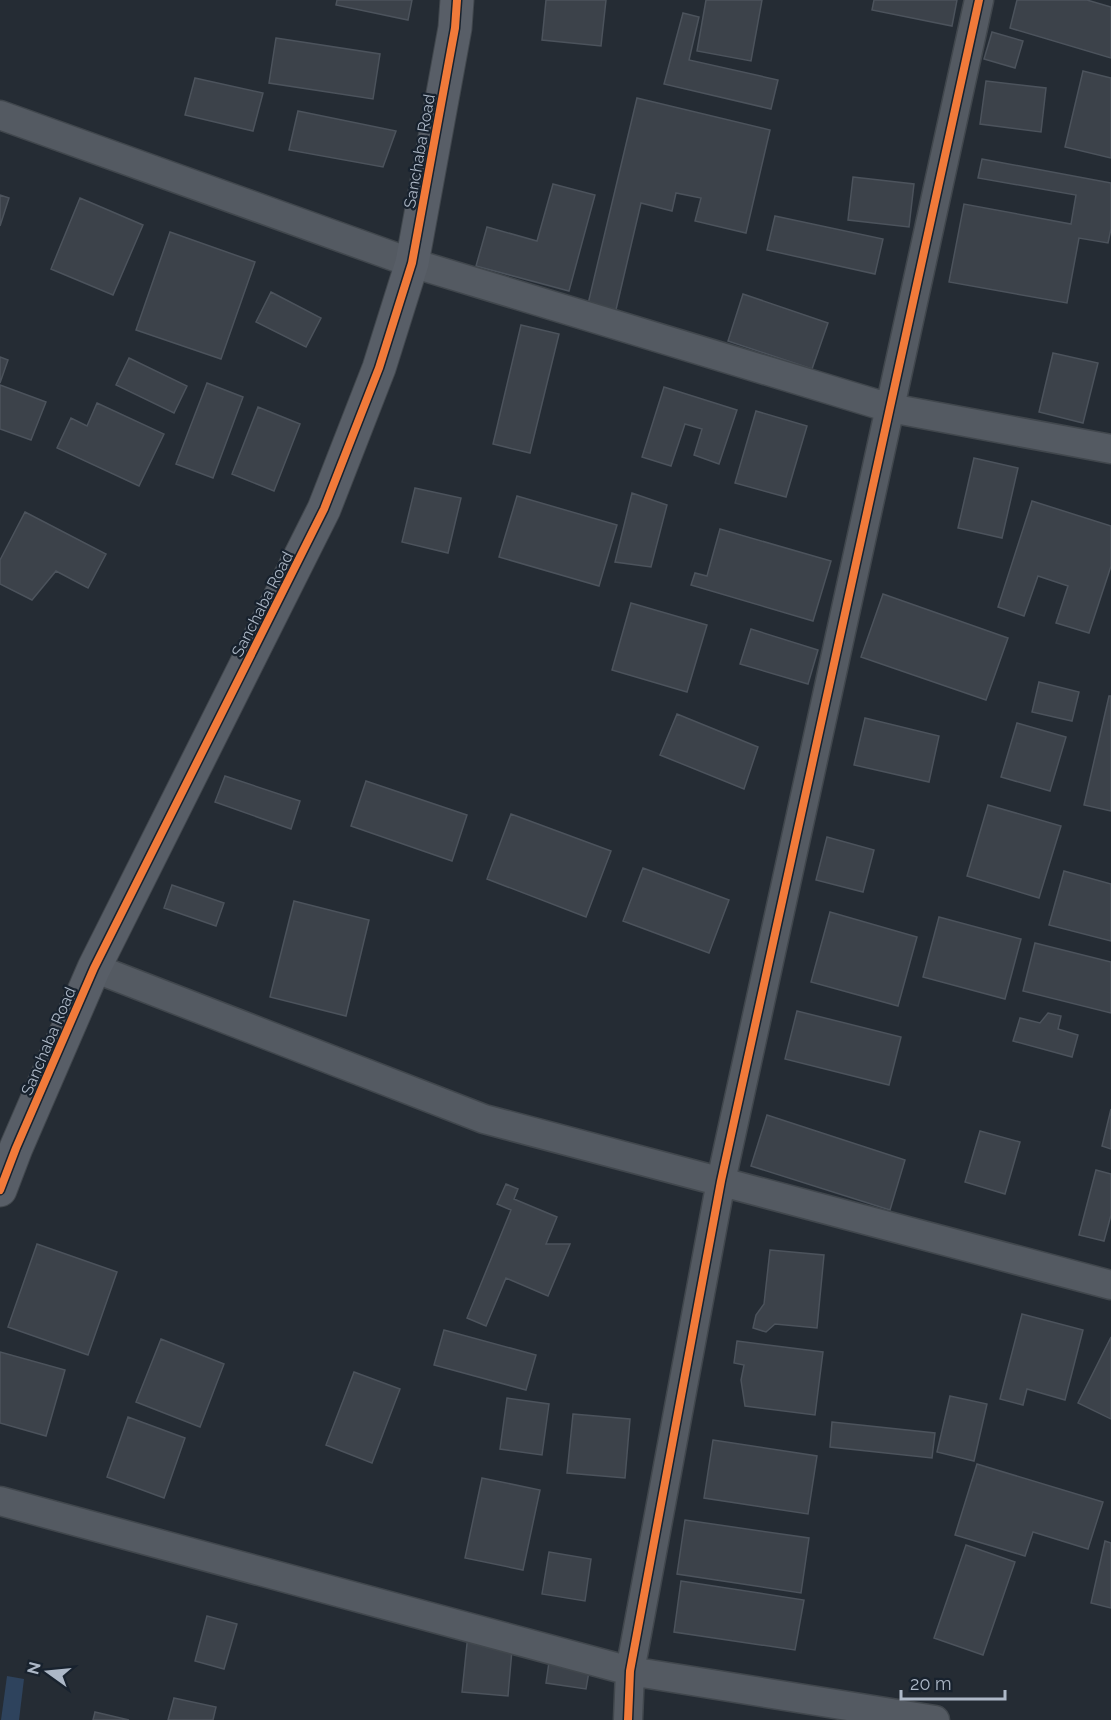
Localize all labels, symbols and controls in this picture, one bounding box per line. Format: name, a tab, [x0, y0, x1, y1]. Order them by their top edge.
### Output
street label: Sanchaba Road	[400, 92, 439, 210]
street label: Sanchaba Road	[228, 548, 297, 660]
street label: Sanchaba Road	[17, 984, 80, 1098]
north arrow	[18, 1642, 78, 1702]
text: N	[23, 1660, 45, 1677]
scale bar	[901, 1663, 1004, 1701]
text: 20 m	[910, 1673, 952, 1694]

